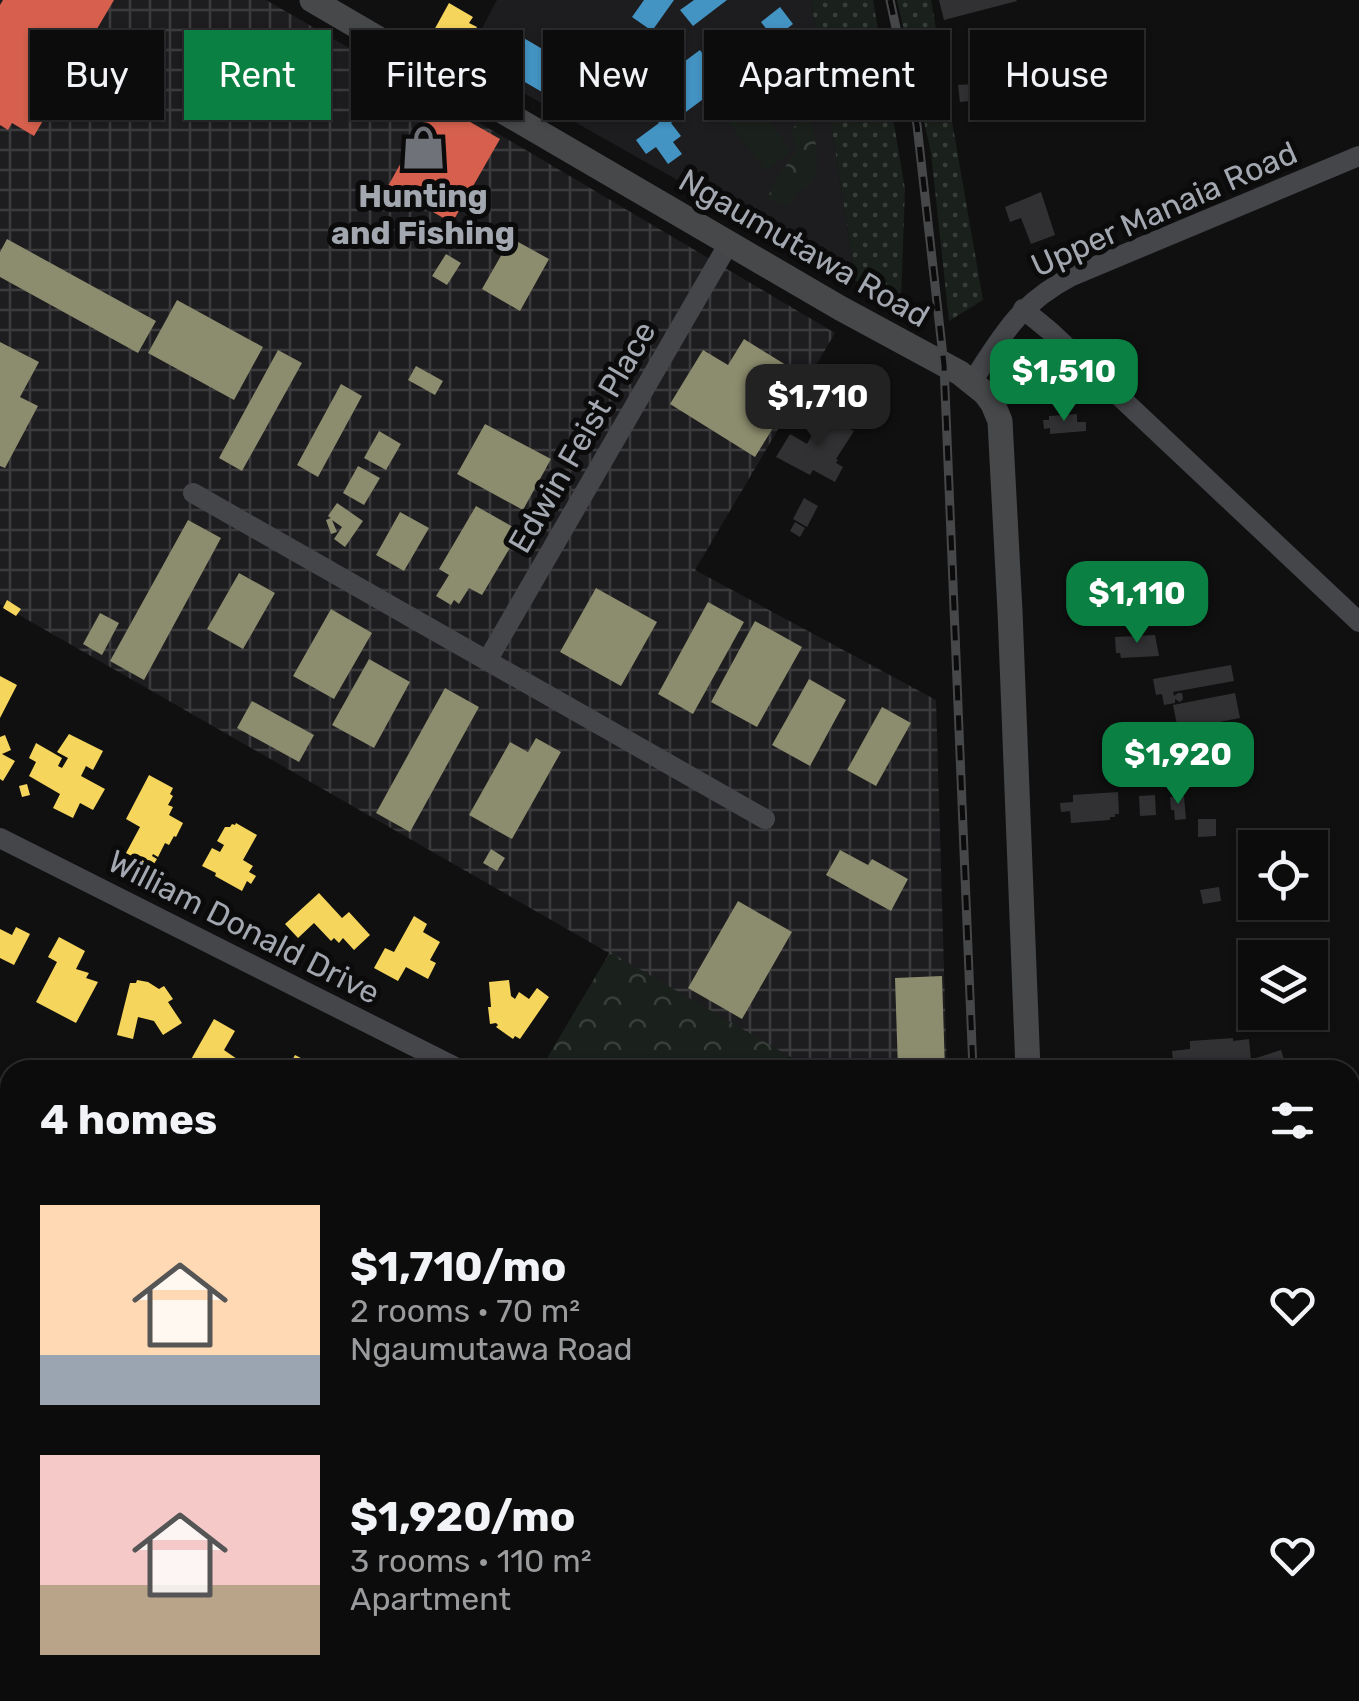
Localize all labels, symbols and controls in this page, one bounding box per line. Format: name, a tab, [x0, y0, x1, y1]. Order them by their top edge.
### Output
chip: Buy	[30, 30, 164, 120]
chip: Rent	[184, 30, 331, 120]
chip: Filters	[351, 30, 523, 120]
chip: New	[543, 30, 684, 120]
chip: Apartment	[704, 30, 950, 120]
chip: House	[970, 30, 1144, 120]
shop icon: Hunting and Fishing	[399, 124, 447, 172]
street label: Upper Manaia Road	[1025, 133, 1303, 285]
street label: Ngaumutawa Road	[672, 161, 936, 335]
place label: Hunting and Fishing	[331, 177, 515, 252]
street label: Edwin Feist Place	[500, 314, 664, 560]
pin: $1,510	[983, 339, 1145, 424]
text: $1,510	[1012, 352, 1116, 390]
pin: $1,710	[737, 364, 899, 449]
text: $1,710	[767, 377, 869, 415]
pin: $1,110	[1056, 561, 1218, 646]
text: $1,110	[1088, 574, 1186, 612]
pin: $1,920	[1097, 722, 1259, 807]
text: $1,920	[1124, 735, 1232, 773]
map controls	[1238, 830, 1328, 1030]
button: locate	[1238, 830, 1328, 920]
street label: William Donald Drive	[102, 842, 386, 1012]
button: layers	[1238, 940, 1328, 1030]
icon: filters	[1265, 1093, 1320, 1148]
text: 4 homes	[40, 1095, 217, 1145]
text: $1,710/mo	[350, 1242, 567, 1292]
icon: home	[120, 1245, 240, 1365]
icon: heart	[1265, 1278, 1320, 1333]
text: 2 rooms · 70 m²	[350, 1292, 580, 1330]
text: Ngaumutawa Road	[350, 1330, 633, 1368]
text: $1,920/mo	[350, 1492, 575, 1542]
icon: home	[120, 1495, 240, 1615]
icon: heart	[1265, 1528, 1320, 1583]
text: 3 rooms · 110 m²	[350, 1542, 592, 1580]
text: Apartment	[350, 1580, 511, 1618]

